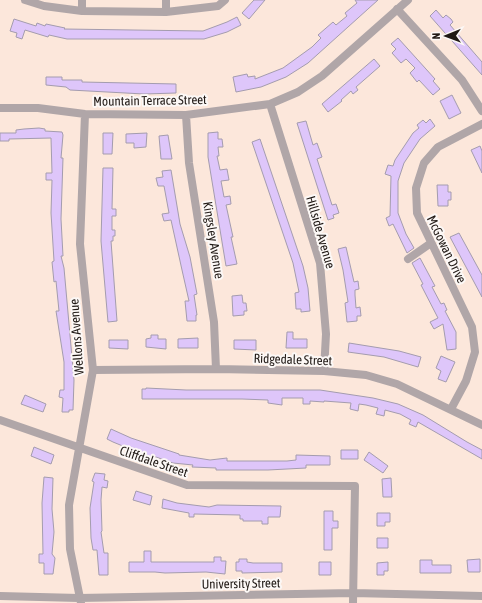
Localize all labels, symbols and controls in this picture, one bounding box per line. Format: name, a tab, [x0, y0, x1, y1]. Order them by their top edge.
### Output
north arrow	[426, 16, 466, 56]
text: N	[430, 33, 442, 40]
street label: Mountain Terrace Street	[93, 92, 207, 109]
street label: Hillside Avenue	[303, 194, 338, 270]
street label: Kingsley Avenue	[200, 200, 227, 280]
street label: McGowan Drive	[424, 213, 469, 286]
street label: Wellons Avenue	[66, 298, 87, 376]
street label: Ridgedale Street	[253, 351, 333, 368]
street label: Cliffdale Street	[118, 443, 190, 480]
street label: University Street	[201, 575, 281, 592]

